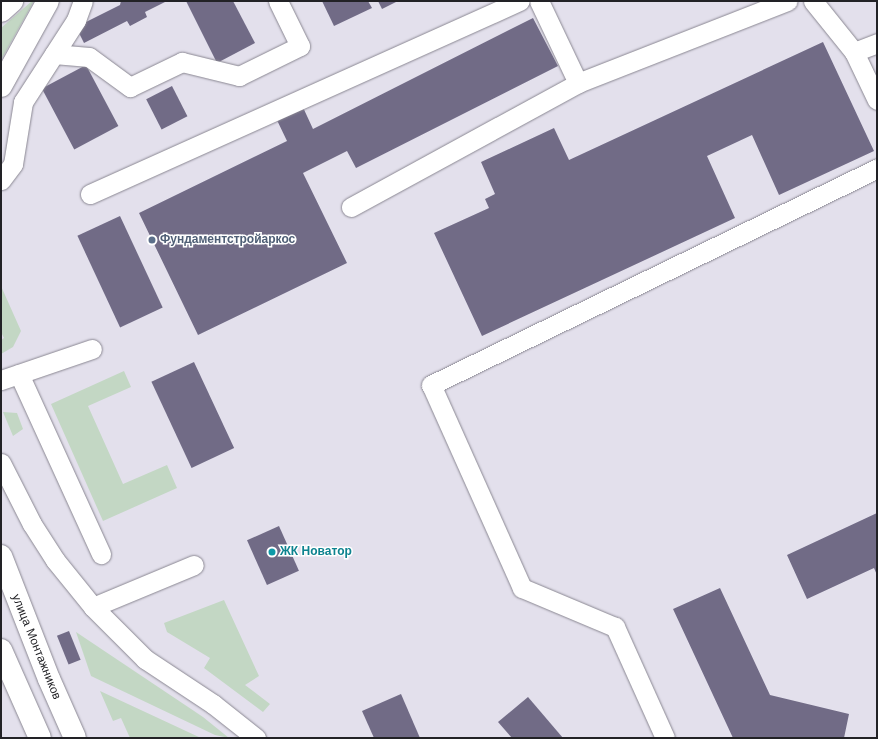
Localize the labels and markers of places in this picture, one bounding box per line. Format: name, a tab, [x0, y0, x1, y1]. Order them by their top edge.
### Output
place label: Фундаментстройаркос	[160, 233, 295, 247]
marker: Фундаментстройаркос	[147, 235, 157, 245]
place label: ЖК Новатор	[280, 545, 352, 559]
marker: ЖК Новатор	[267, 547, 277, 557]

